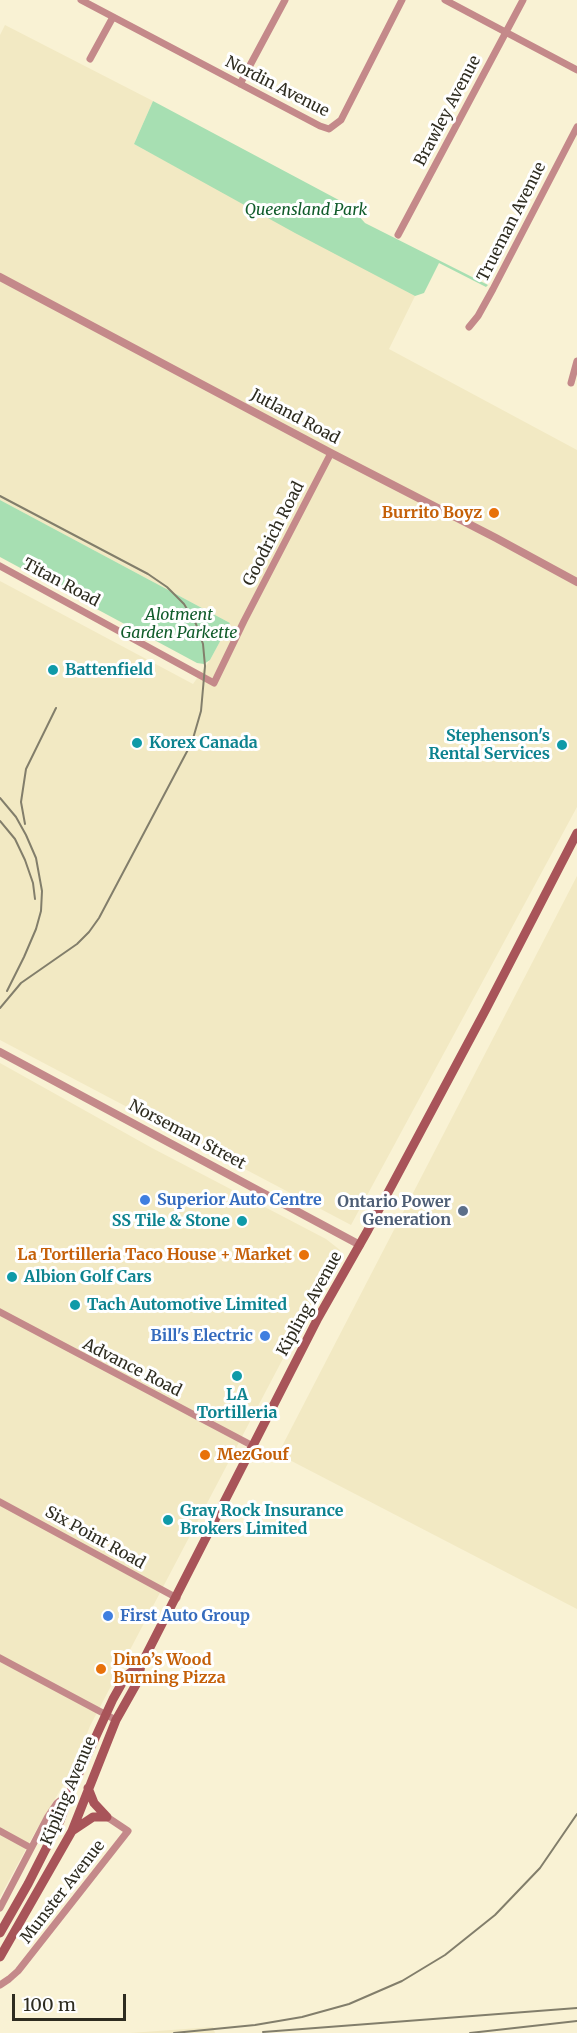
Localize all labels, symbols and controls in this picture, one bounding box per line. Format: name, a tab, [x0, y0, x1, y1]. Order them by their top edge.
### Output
street label: Nordin Avenue	[222, 53, 332, 121]
street label: Brawley Avenue	[411, 53, 485, 169]
street label: Trueman Avenue	[474, 159, 550, 285]
park label: Queensland Park	[245, 200, 367, 220]
street label: Jutland Road	[247, 386, 343, 448]
street label: Goodrich Road	[239, 479, 309, 589]
place label: Burrito Boyz	[382, 503, 482, 523]
marker: Burrito Boyz	[487, 506, 501, 520]
street label: Titan Road	[19, 555, 103, 611]
park label: Alotment Garden Parkette	[121, 605, 237, 643]
place label: Battenfield	[65, 660, 153, 680]
marker: Battenfield	[46, 663, 60, 677]
place label: Stephenson's Rental Services	[429, 726, 550, 764]
place label: Korex Canada	[149, 733, 258, 753]
marker: Korex Canada	[130, 736, 144, 750]
marker: Stephenson's Rental Services	[555, 738, 569, 752]
street label: Norseman Street	[125, 1096, 249, 1174]
place label: Superior Auto Centre	[157, 1190, 322, 1210]
place label: Ontario Power Generation	[337, 1192, 451, 1230]
marker: Superior Auto Centre	[138, 1193, 152, 1207]
marker: Ontario Power Generation	[456, 1204, 470, 1218]
place label: SS Tile & Stone	[112, 1211, 230, 1231]
marker: SS Tile & Stone	[235, 1214, 249, 1228]
place label: La Tortilleria Taco House + Market	[17, 1245, 292, 1265]
street label: Kipling Avenue	[273, 1248, 347, 1360]
marker: La Tortilleria Taco House + Market	[297, 1248, 311, 1262]
place label: Albion Golf Cars	[24, 1267, 152, 1287]
marker: Albion Golf Cars	[5, 1270, 19, 1284]
place label: Tach Automotive Limited	[87, 1295, 287, 1315]
marker: Tach Automotive Limited	[68, 1298, 82, 1312]
place label: Bill's Electric	[151, 1326, 253, 1346]
marker: Bill's Electric	[258, 1329, 272, 1343]
street label: Advance Road	[80, 1335, 184, 1401]
marker: LA Tortilleria	[230, 1369, 244, 1383]
place label: LA Tortilleria	[197, 1385, 277, 1423]
place label: MezGouf	[217, 1445, 289, 1465]
marker: MezGouf	[198, 1448, 212, 1462]
place label: Gray Rock Insurance Brokers Limited	[180, 1501, 343, 1539]
street label: Six Point Road	[42, 1503, 148, 1573]
marker: Gray Rock Insurance Brokers Limited	[161, 1513, 175, 1527]
place label: First Auto Group	[120, 1606, 250, 1626]
marker: First Auto Group	[101, 1609, 115, 1623]
place label: Dino’s Wood Burning Pizza	[113, 1650, 226, 1688]
marker: Dino’s Wood Burning Pizza	[94, 1662, 108, 1676]
street label: Kipling Avenue	[37, 1734, 101, 1848]
street label: Munster Avenue	[17, 1837, 109, 1947]
scale bar	[15, 1982, 129, 2020]
text: 100 m	[23, 1993, 76, 2016]

